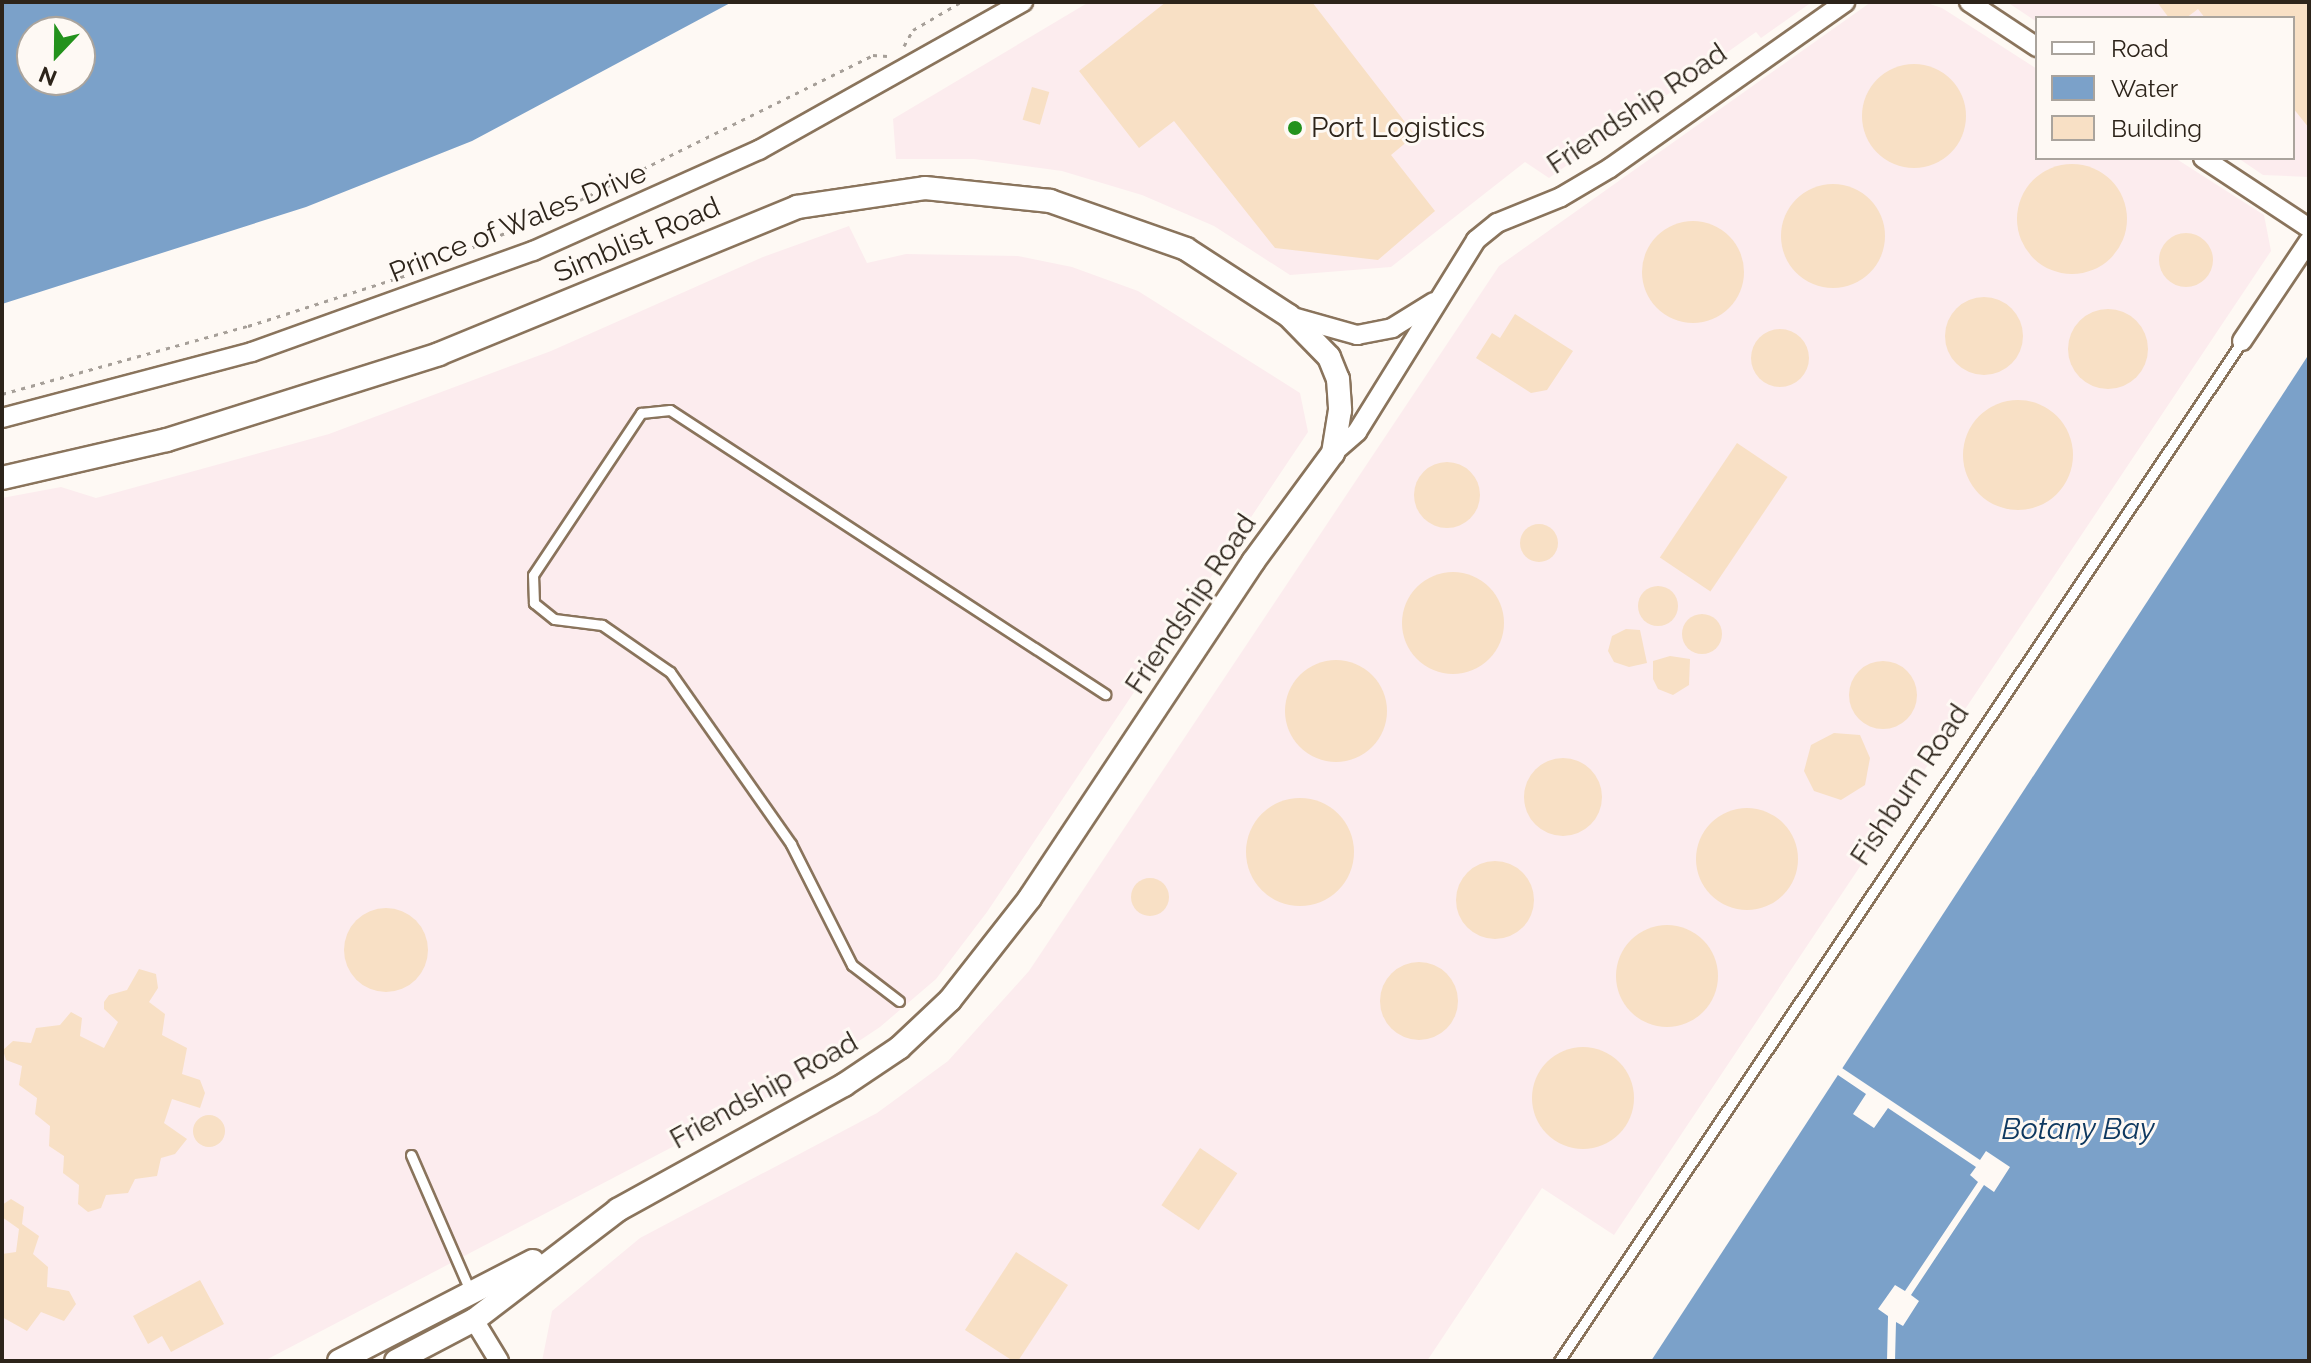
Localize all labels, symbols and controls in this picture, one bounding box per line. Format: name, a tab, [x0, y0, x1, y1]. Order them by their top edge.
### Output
north arrow	[16, 16, 96, 96]
legend	[2035, 16, 2295, 160]
text: Road	[2111, 34, 2169, 63]
street label: Friendship Road	[1541, 37, 1733, 181]
text: N	[35, 61, 60, 92]
text: Water	[2111, 74, 2178, 103]
place label: Port Logistics	[1311, 111, 1485, 145]
text: Building	[2111, 114, 2202, 143]
marker: Port Logistics	[1286, 119, 1304, 137]
street label: Prince of Wales Drive	[384, 156, 652, 290]
street label: Simblist Road	[549, 190, 725, 290]
street label: Friendship Road	[1119, 508, 1263, 700]
street label: Fishburn Road	[1844, 698, 1976, 872]
street label: Friendship Road	[664, 1026, 864, 1156]
water label: Botany Bay	[2001, 1111, 2155, 1147]

